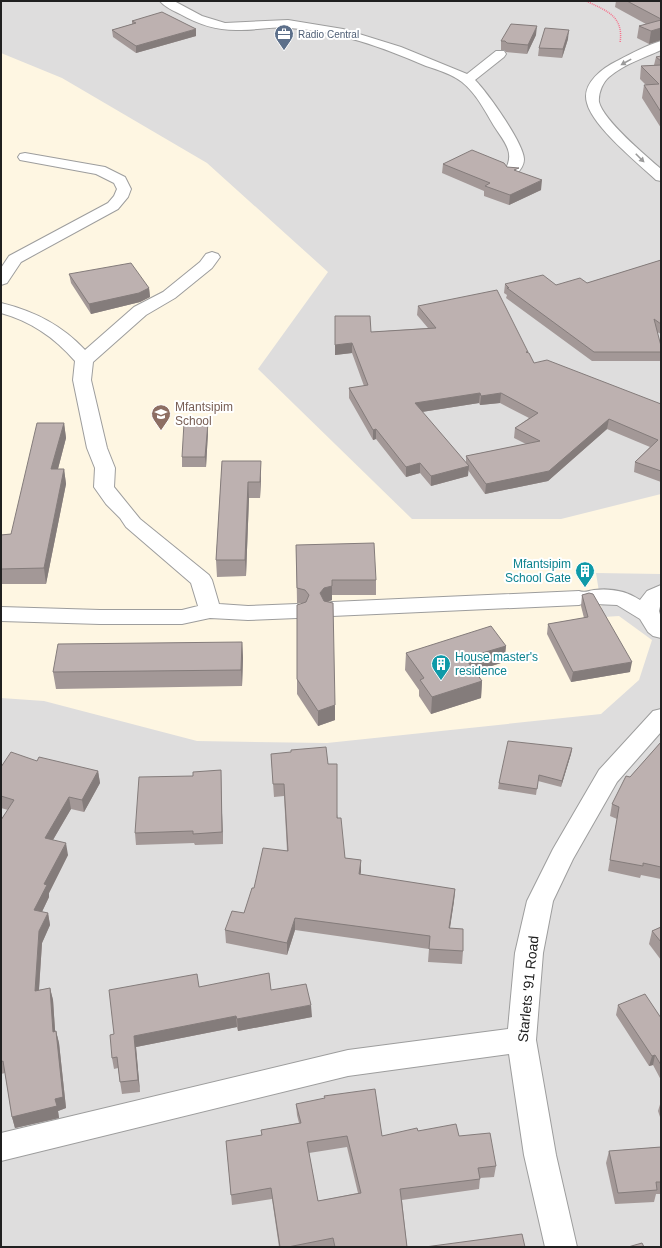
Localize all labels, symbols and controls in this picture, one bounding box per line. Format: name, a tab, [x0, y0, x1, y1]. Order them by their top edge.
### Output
office icon: Radio Central	[273, 23, 295, 51]
place label: Radio Central	[298, 29, 359, 40]
one-way arrow	[620, 59, 632, 66]
one-way arrow	[636, 153, 645, 163]
place label: Mfantsipim School	[175, 400, 233, 428]
school or university icon: Mfantsipim School	[150, 403, 172, 431]
place label: Mfantsipim School Gate	[505, 557, 571, 585]
building icon: Mfantsipim School Gate	[574, 560, 596, 588]
place label: House master's residence	[455, 650, 538, 678]
building icon: House master's residence	[430, 653, 452, 681]
street label: Starlets '91 Road	[514, 935, 542, 1043]

